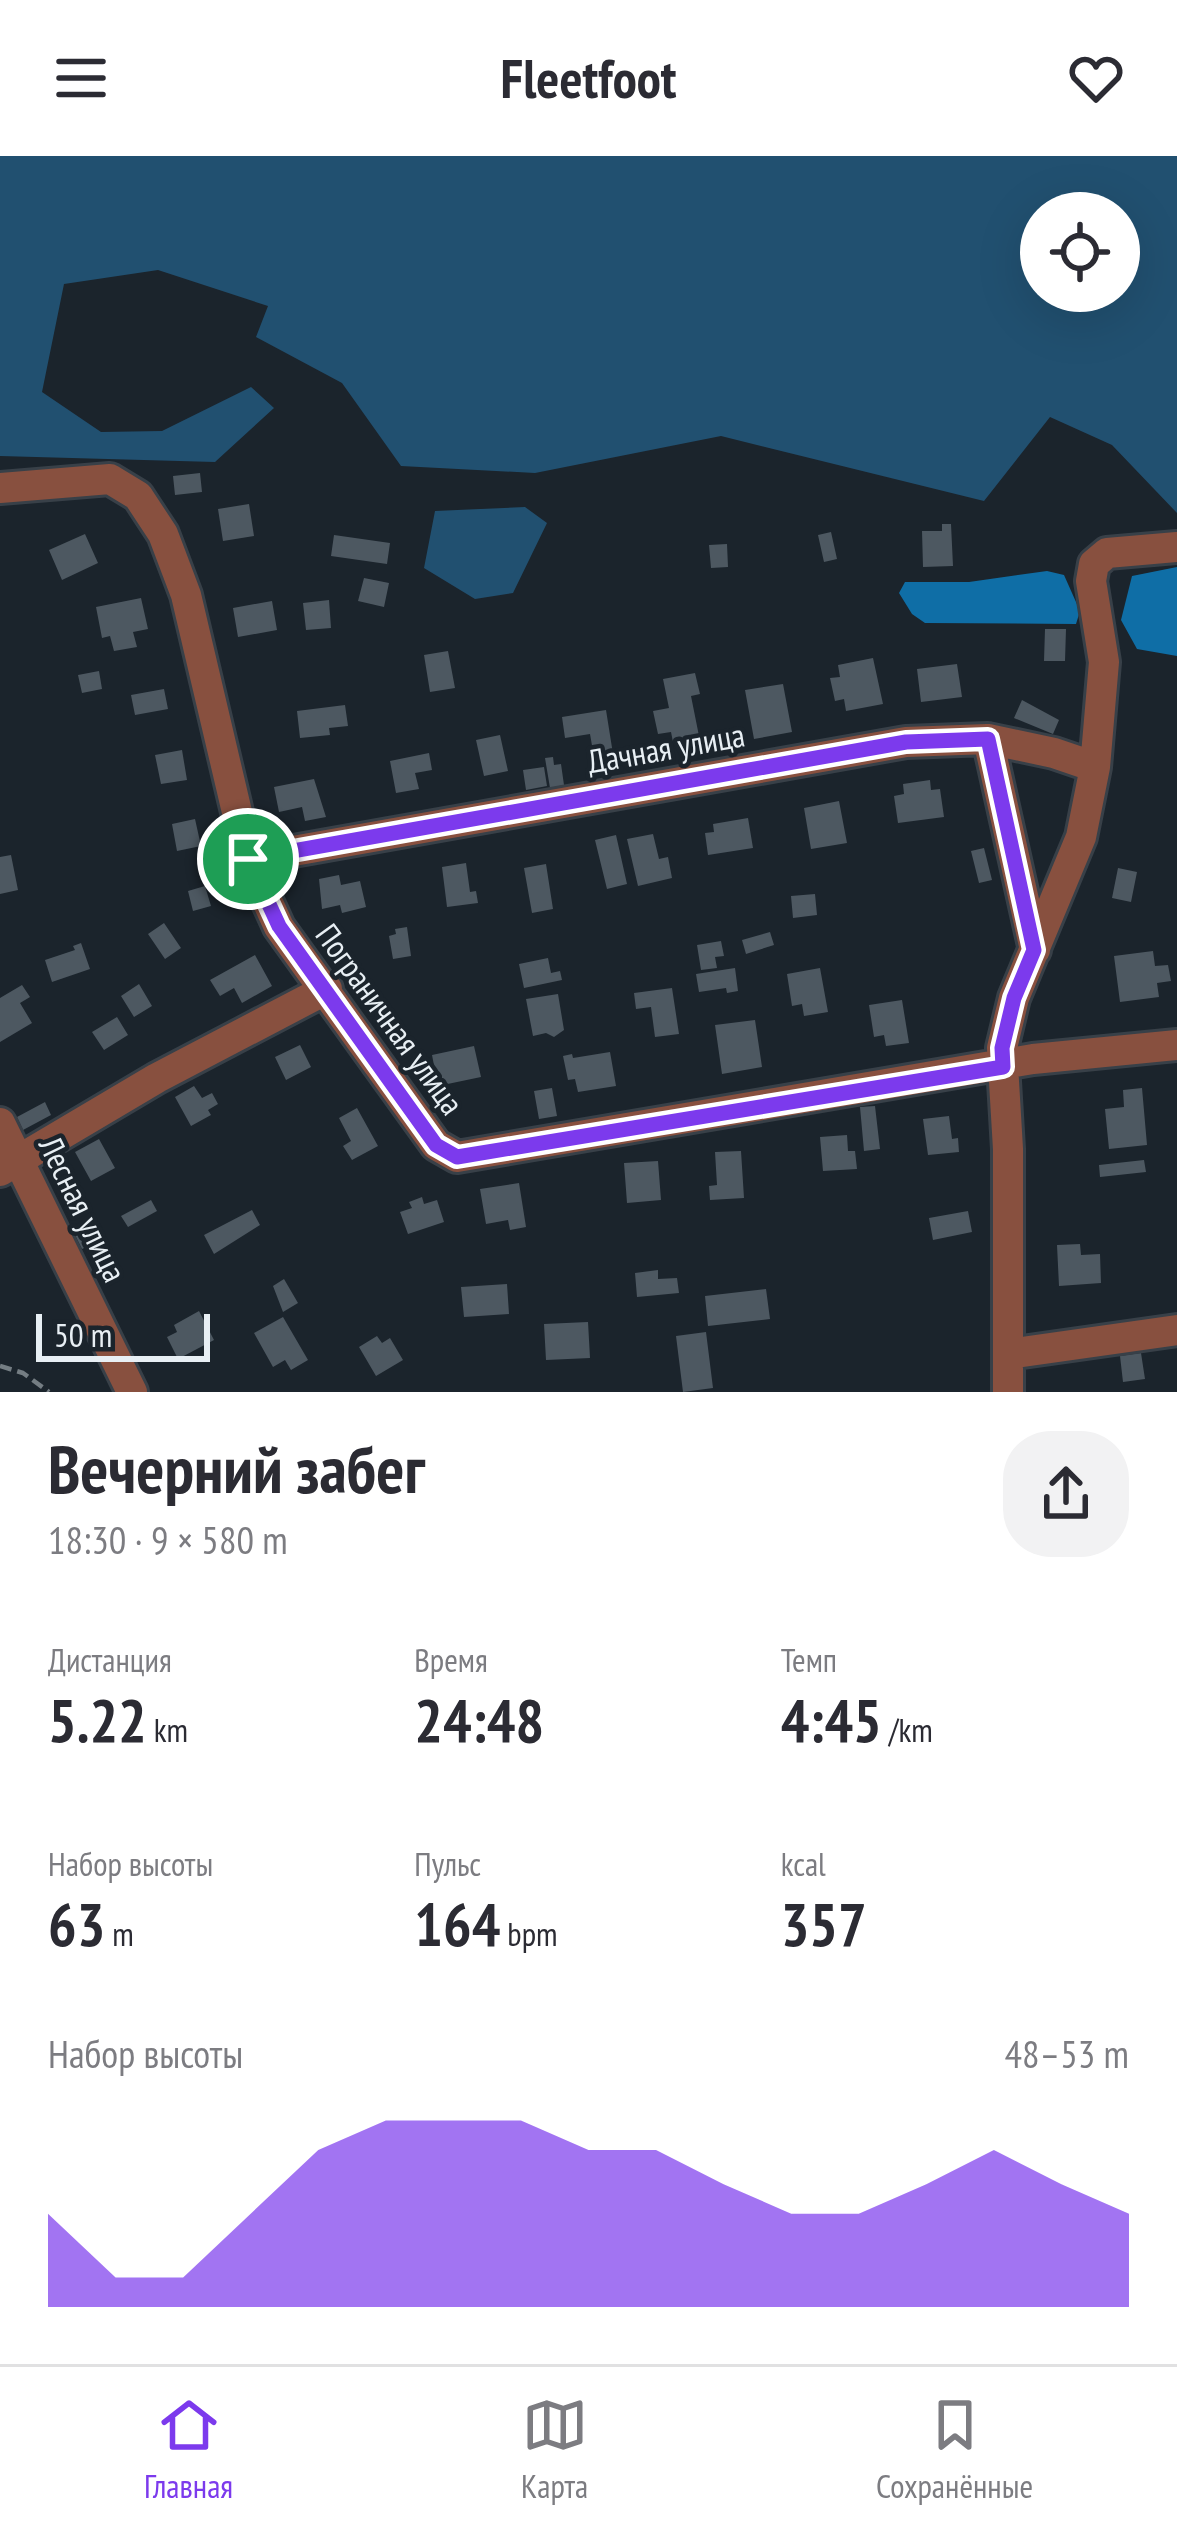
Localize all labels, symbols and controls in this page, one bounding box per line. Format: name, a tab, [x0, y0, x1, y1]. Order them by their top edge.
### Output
text: Fleetfoot	[501, 43, 676, 113]
icon: menu	[48, 45, 114, 111]
icon: heart	[1063, 45, 1129, 111]
map controls	[1020, 192, 1140, 312]
button: locate	[1020, 192, 1140, 312]
street label: Дачная улица	[584, 713, 748, 782]
pin	[197, 808, 299, 910]
icon: arrive	[215, 826, 281, 892]
street label: Пограничная улица	[307, 915, 474, 1123]
street label: Лесная улица	[29, 1128, 137, 1289]
scale bar	[36, 1308, 210, 1361]
text: 50 m	[54, 1313, 112, 1356]
text: Вечерний забег	[48, 1426, 425, 1511]
button: share	[1003, 1431, 1129, 1557]
text: 18:30 · 9 × 580 m	[48, 1514, 288, 1565]
text: Дистанция	[48, 1638, 172, 1681]
text: Время	[414, 1638, 488, 1681]
text: Темп	[781, 1638, 837, 1681]
text: 5.22	[48, 1681, 147, 1759]
text: 24:48	[414, 1681, 544, 1759]
text: 4:45	[781, 1681, 882, 1759]
text: km	[147, 1708, 188, 1751]
text: /km	[882, 1708, 933, 1751]
text: Набор высоты	[48, 1842, 213, 1885]
text: Пульс	[414, 1842, 481, 1885]
text: kcal	[781, 1842, 826, 1885]
text: 63	[48, 1885, 105, 1963]
text: 164	[414, 1885, 500, 1963]
text: 357	[781, 1885, 867, 1963]
text: m	[105, 1912, 134, 1955]
text: bpm	[500, 1912, 558, 1955]
text: Набор высоты	[48, 2028, 243, 2079]
text: 48–53 m	[1004, 2028, 1129, 2079]
tab: Главная	[144, 2392, 233, 2507]
tab: Карта	[521, 2392, 588, 2507]
tab: Сохранённые	[876, 2392, 1033, 2507]

